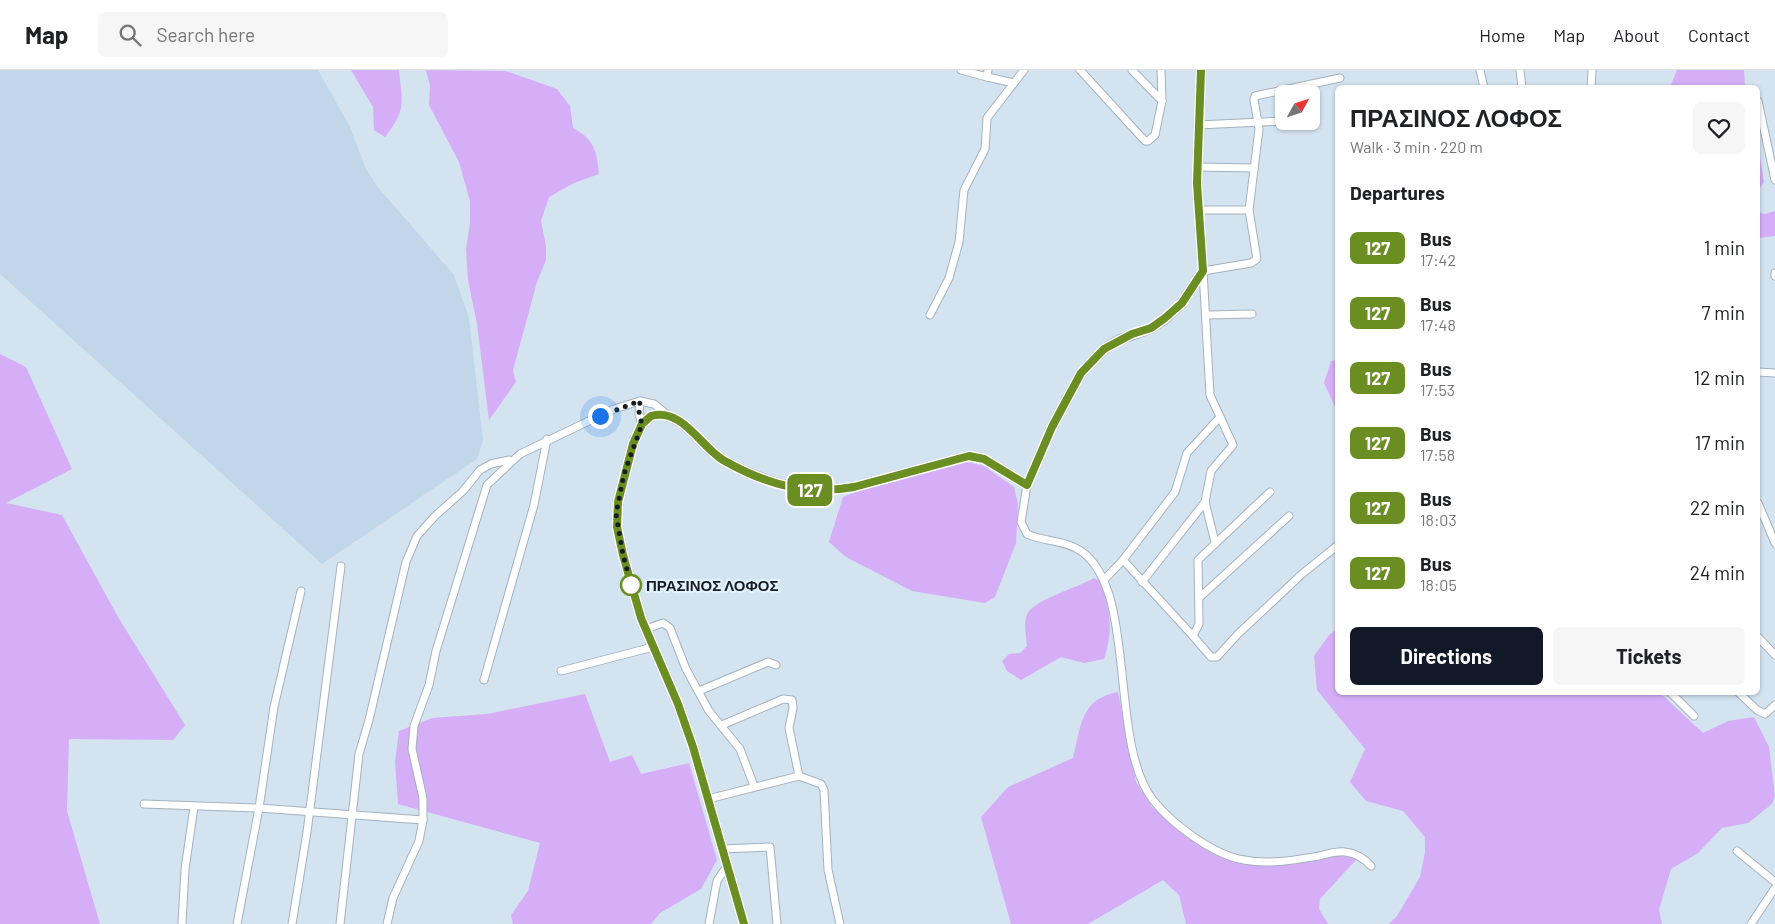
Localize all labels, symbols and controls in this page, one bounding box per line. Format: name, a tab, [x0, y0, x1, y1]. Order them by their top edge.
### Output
search box	[98, 12, 448, 57]
text: Map	[25, 20, 68, 49]
icon: search	[116, 21, 144, 49]
text: Search here	[156, 23, 255, 46]
text: Home	[1479, 24, 1525, 46]
text: Map	[1553, 24, 1585, 46]
text: About	[1613, 24, 1660, 46]
text: Contact	[1688, 24, 1750, 46]
north arrow	[1275, 85, 1320, 130]
map controls	[1275, 85, 1320, 130]
button: heart	[1693, 102, 1745, 154]
text: ΠΡΑΣΙΝΟΣ ΛΟΦΟΣ	[1350, 103, 1562, 132]
text: Walk · 3 min · 220 m	[1350, 137, 1483, 156]
text: Departures	[1350, 181, 1445, 204]
text: Bus	[1420, 227, 1452, 250]
text: 1 min	[1704, 236, 1745, 259]
text: 127	[1365, 237, 1390, 259]
text: 17:42	[1420, 250, 1456, 269]
text: Bus	[1420, 292, 1452, 315]
text: 7 min	[1701, 301, 1745, 324]
text: 127	[1365, 302, 1390, 324]
text: 17:48	[1420, 315, 1456, 334]
text: Bus	[1420, 357, 1452, 380]
text: 12 min	[1694, 366, 1745, 389]
text: 127	[1365, 367, 1390, 389]
text: 17:53	[1420, 380, 1455, 399]
your location	[588, 404, 613, 429]
text: Bus	[1420, 422, 1452, 445]
text: 17 min	[1695, 431, 1745, 454]
text: 127	[1365, 432, 1390, 454]
text: 17:58	[1420, 445, 1455, 464]
line badge: 127	[781, 474, 839, 506]
text: 127	[797, 479, 823, 501]
text: Bus	[1420, 487, 1452, 510]
text: 22 min	[1690, 496, 1745, 519]
text: 127	[1365, 497, 1390, 519]
text: 18:03	[1420, 510, 1457, 529]
text: Bus	[1420, 552, 1452, 575]
text: 24 min	[1690, 561, 1745, 584]
text: 127	[1365, 562, 1390, 584]
marker: ΠΡΑΣΙΝΟΣ ΛΟΦΟΣ	[620, 574, 642, 596]
text: 18:05	[1420, 575, 1457, 594]
place label: ΠΡΑΣΙΝΟΣ ΛΟΦΟΣ	[646, 576, 778, 594]
button: Directions	[1350, 627, 1543, 685]
button: Tickets	[1553, 627, 1745, 685]

